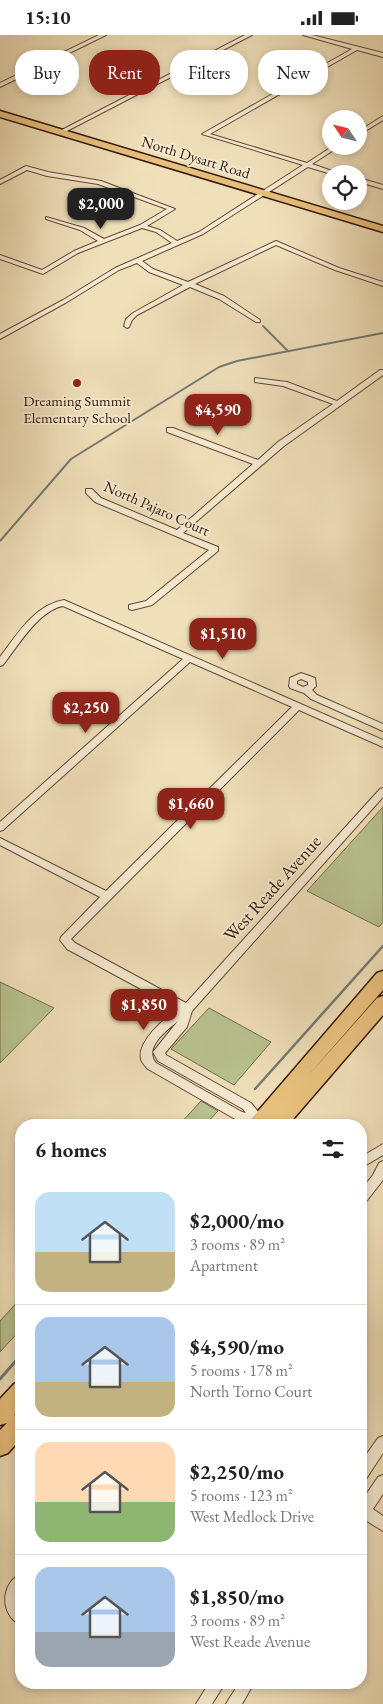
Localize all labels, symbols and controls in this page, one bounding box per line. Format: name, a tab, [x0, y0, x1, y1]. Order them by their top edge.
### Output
text: 15:10	[25, 5, 71, 30]
chip: Buy	[15, 50, 79, 95]
chip: Rent	[89, 50, 160, 95]
chip: Filters	[170, 50, 248, 95]
chip: New	[258, 50, 328, 95]
north arrow	[322, 110, 368, 155]
map controls	[322, 110, 367, 210]
street label: North Dysart Road	[139, 131, 253, 183]
button: locate	[322, 165, 367, 210]
pin: $2,000	[60, 187, 142, 230]
text: $2,000	[78, 193, 124, 214]
marker: Dreaming Summit Elementary School	[71, 377, 83, 389]
place label: Dreaming Summit Elementary School	[23, 391, 131, 427]
pin: $4,590	[177, 393, 259, 436]
text: $4,590	[195, 399, 241, 420]
street label: North Pajaro Court	[101, 476, 213, 540]
pin: $1,510	[182, 617, 264, 660]
text: $1,510	[200, 623, 246, 644]
pin: $2,250	[45, 691, 127, 734]
text: $2,250	[63, 697, 109, 718]
pin: $1,660	[150, 787, 232, 830]
text: $1,660	[168, 793, 214, 814]
street label: West Reade Avenue	[218, 830, 326, 946]
pin: $1,850	[103, 989, 185, 1031]
text: $1,850	[121, 994, 167, 1015]
icon: filters	[319, 1135, 347, 1163]
text: 6 homes	[35, 1136, 107, 1163]
text: $2,000/mo	[190, 1207, 284, 1234]
icon: home	[75, 1212, 135, 1272]
text: 3 rooms · 89 m²	[190, 1234, 285, 1255]
text: Apartment	[190, 1255, 258, 1276]
text: $4,590/mo	[190, 1333, 284, 1360]
icon: home	[75, 1337, 135, 1397]
text: 5 rooms · 178 m²	[190, 1360, 293, 1381]
text: North Torno Court	[190, 1381, 312, 1402]
text: $2,250/mo	[190, 1458, 284, 1485]
icon: home	[75, 1462, 135, 1522]
text: 5 rooms · 123 m²	[190, 1485, 293, 1506]
text: West Medlock Drive	[190, 1506, 314, 1527]
text: $1,850/mo	[190, 1583, 284, 1610]
icon: home	[75, 1587, 135, 1647]
text: 3 rooms · 89 m²	[190, 1610, 285, 1631]
text: West Reade Avenue	[190, 1631, 310, 1652]

